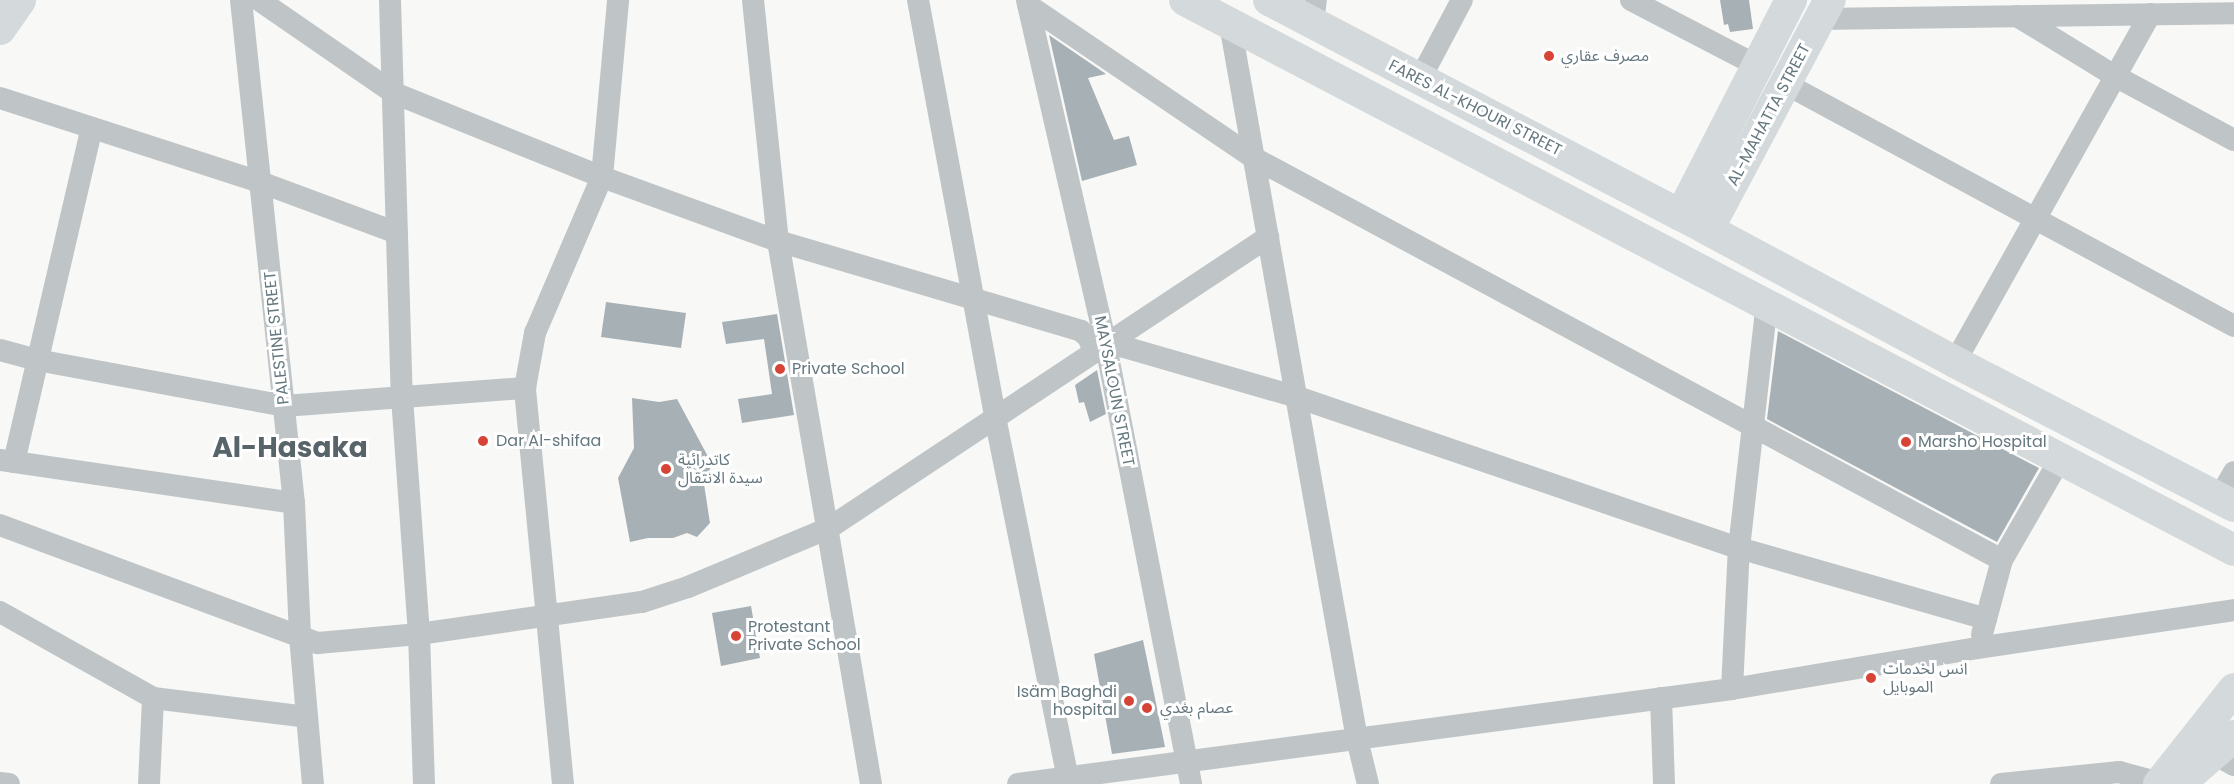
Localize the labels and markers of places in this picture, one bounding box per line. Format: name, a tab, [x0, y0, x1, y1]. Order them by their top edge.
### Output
place label: مصرف عقاري	[1561, 46, 1649, 66]
marker: مصرف عقاري	[1542, 49, 1556, 63]
place label: Private School	[792, 359, 905, 379]
marker: Private School	[773, 362, 787, 376]
place label: Dar Al-shifaa	[496, 431, 601, 451]
marker: Dar Al-shifaa	[474, 432, 492, 450]
place label: Marsho Hospital	[1918, 432, 2047, 452]
marker: Marsho Hospital	[1899, 435, 1913, 449]
place label: كاتدرائية سيدة الانتقال	[678, 450, 763, 488]
marker: كاتدرائية سيدة الانتقال	[659, 462, 673, 476]
place label: Protestant Private School	[748, 617, 861, 655]
marker: Protestant Private School	[729, 629, 743, 643]
place label: انس لخدمات الموبايل	[1883, 659, 1967, 697]
marker: انس لخدمات الموبايل	[1864, 671, 1878, 685]
place label: Isäm Baghdi hospital	[1017, 682, 1117, 720]
marker: Isäm Baghdi hospital	[1122, 694, 1136, 708]
place label: عصام بغدي	[1160, 698, 1233, 718]
marker: عصام بغدي	[1138, 699, 1156, 717]

